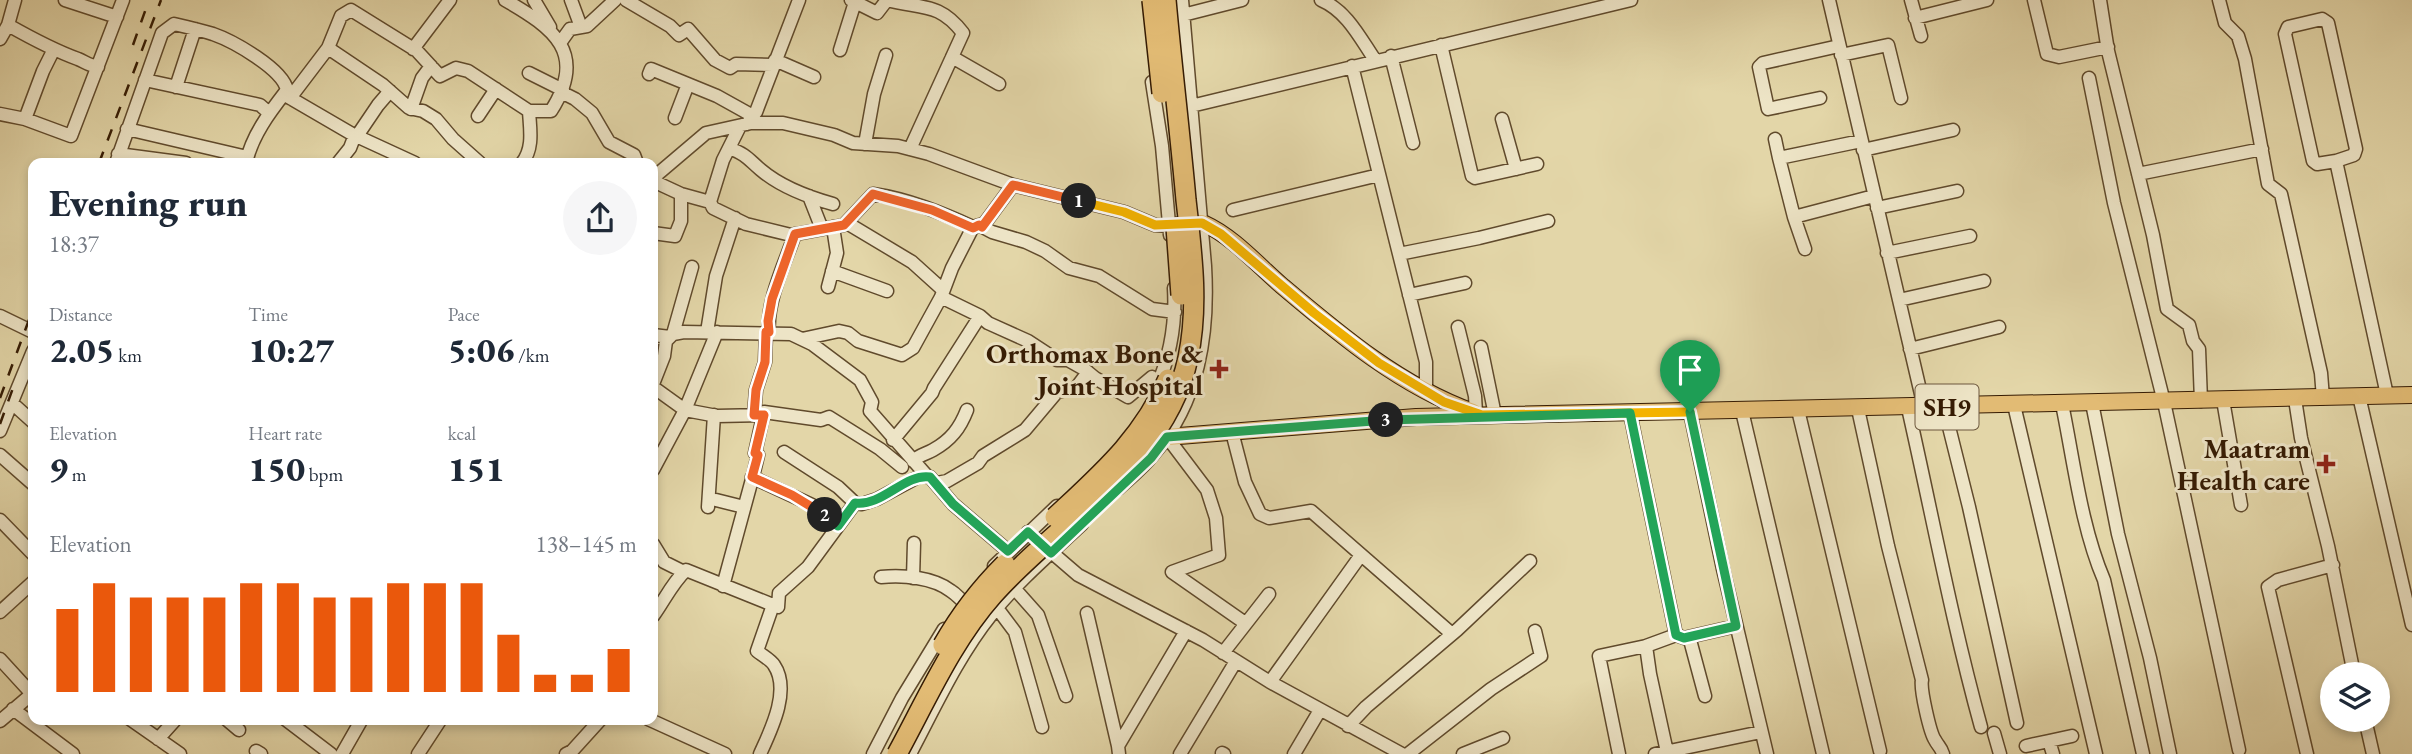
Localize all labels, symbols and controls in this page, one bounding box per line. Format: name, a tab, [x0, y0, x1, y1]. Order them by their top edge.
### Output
text: Evening run	[49, 178, 247, 227]
button: share	[563, 181, 637, 255]
pin: 1	[1062, 184, 1096, 218]
text: 1	[1073, 188, 1084, 213]
text: 18:37	[49, 229, 99, 259]
text: Distance	[49, 302, 112, 327]
text: Time	[248, 302, 288, 327]
text: Pace	[448, 302, 480, 327]
text: 2.05	[49, 327, 115, 372]
text: 10:27	[248, 327, 334, 372]
text: 5:06	[448, 327, 514, 372]
place label: Orthomax Bone & Joint Hospital	[986, 335, 1204, 403]
pin	[1660, 340, 1720, 412]
text: km	[115, 343, 142, 368]
text: /km	[514, 343, 550, 368]
icon: arrive	[1671, 351, 1709, 389]
marker: Orthomax Bone & Joint Hospital	[1209, 359, 1229, 379]
road number: SH9	[1916, 384, 1979, 430]
pin: 3	[1368, 402, 1404, 438]
text: 3	[1380, 407, 1391, 432]
text: Elevation	[49, 421, 117, 446]
text: Heart rate	[248, 421, 322, 446]
text: kcal	[448, 421, 476, 446]
place label: Maatram Health care	[2177, 430, 2310, 498]
text: 9	[49, 446, 68, 491]
text: 150	[248, 446, 305, 491]
text: 151	[448, 446, 504, 491]
marker: Maatram Health care	[2316, 454, 2336, 474]
text: m	[68, 462, 87, 487]
text: bpm	[305, 462, 343, 487]
pin: 2	[808, 498, 842, 532]
text: 2	[819, 502, 830, 527]
text: Elevation	[49, 529, 132, 559]
text: 138–145 m	[536, 529, 637, 559]
map controls	[2320, 662, 2390, 732]
button: layers	[2320, 662, 2390, 732]

